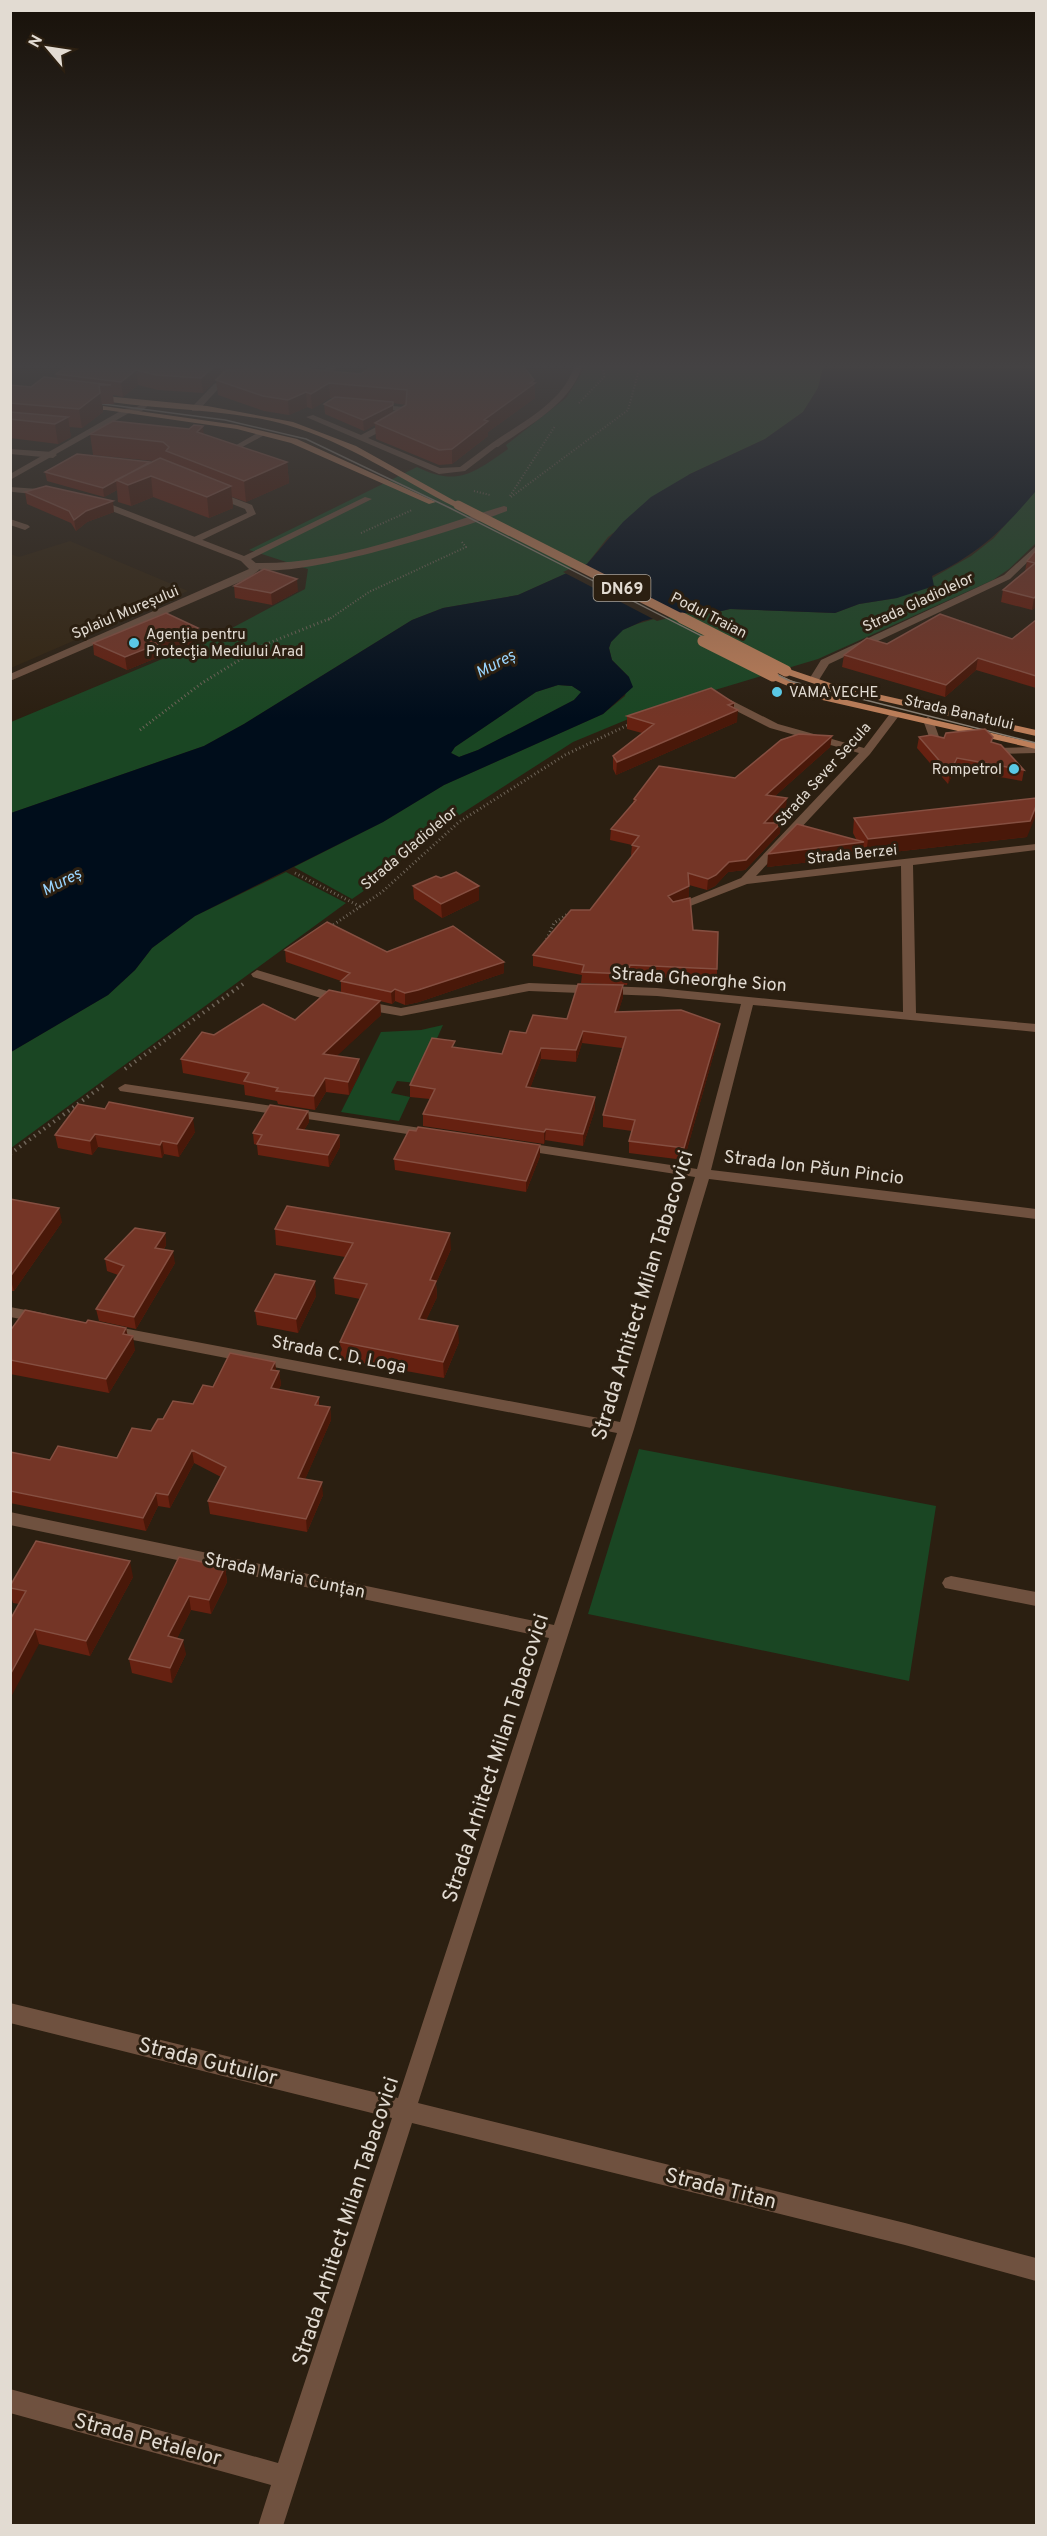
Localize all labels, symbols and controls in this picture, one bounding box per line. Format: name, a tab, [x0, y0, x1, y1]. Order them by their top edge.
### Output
north arrow	[18, 18, 78, 78]
text: N	[25, 32, 48, 52]
street label: Strada Gladiolelor	[860, 569, 977, 637]
road number: DN69	[594, 575, 650, 601]
street label: Splaiul Mureșului	[69, 582, 182, 644]
street label: Podul Traian	[667, 589, 750, 644]
place label: Agenţia pentru Protecţia Mediului Arad	[146, 626, 303, 662]
marker: Agenţia pentru Protecţia Mediului Arad	[127, 636, 141, 650]
water label: Mureș	[473, 646, 520, 683]
place label: VAMA VECHE	[789, 684, 879, 703]
marker: VAMA VECHE	[770, 685, 784, 699]
street label: Strada Banatului	[902, 692, 1015, 735]
street label: Strada Sever Secula	[772, 719, 876, 831]
place label: Rompetrol	[932, 761, 1002, 780]
marker: Rompetrol	[1007, 762, 1021, 776]
street label: Strada Gladiolelor	[358, 803, 462, 895]
street label: Strada Berzei	[806, 841, 898, 870]
water label: Mureș	[39, 864, 86, 901]
street label: Strada Gheorghe Sion	[610, 963, 788, 998]
street label: Strada Ion Păun Pincio	[722, 1146, 905, 1191]
street label: Strada Arhitect Milan Tabacovici	[586, 1147, 701, 1444]
street label: Strada C. D. Loga	[269, 1331, 408, 1380]
street label: Strada Maria Cunțan	[202, 1548, 367, 1605]
street label: Strada Arhitect Milan Tabacovici	[437, 1611, 556, 1906]
street label: Strada Gutuilor	[135, 2032, 280, 2093]
street label: Strada Arhitect Milan Tabacovici	[287, 2074, 406, 2369]
street label: Strada Titan	[662, 2163, 779, 2216]
street label: Strada Petalelor	[71, 2408, 224, 2473]

